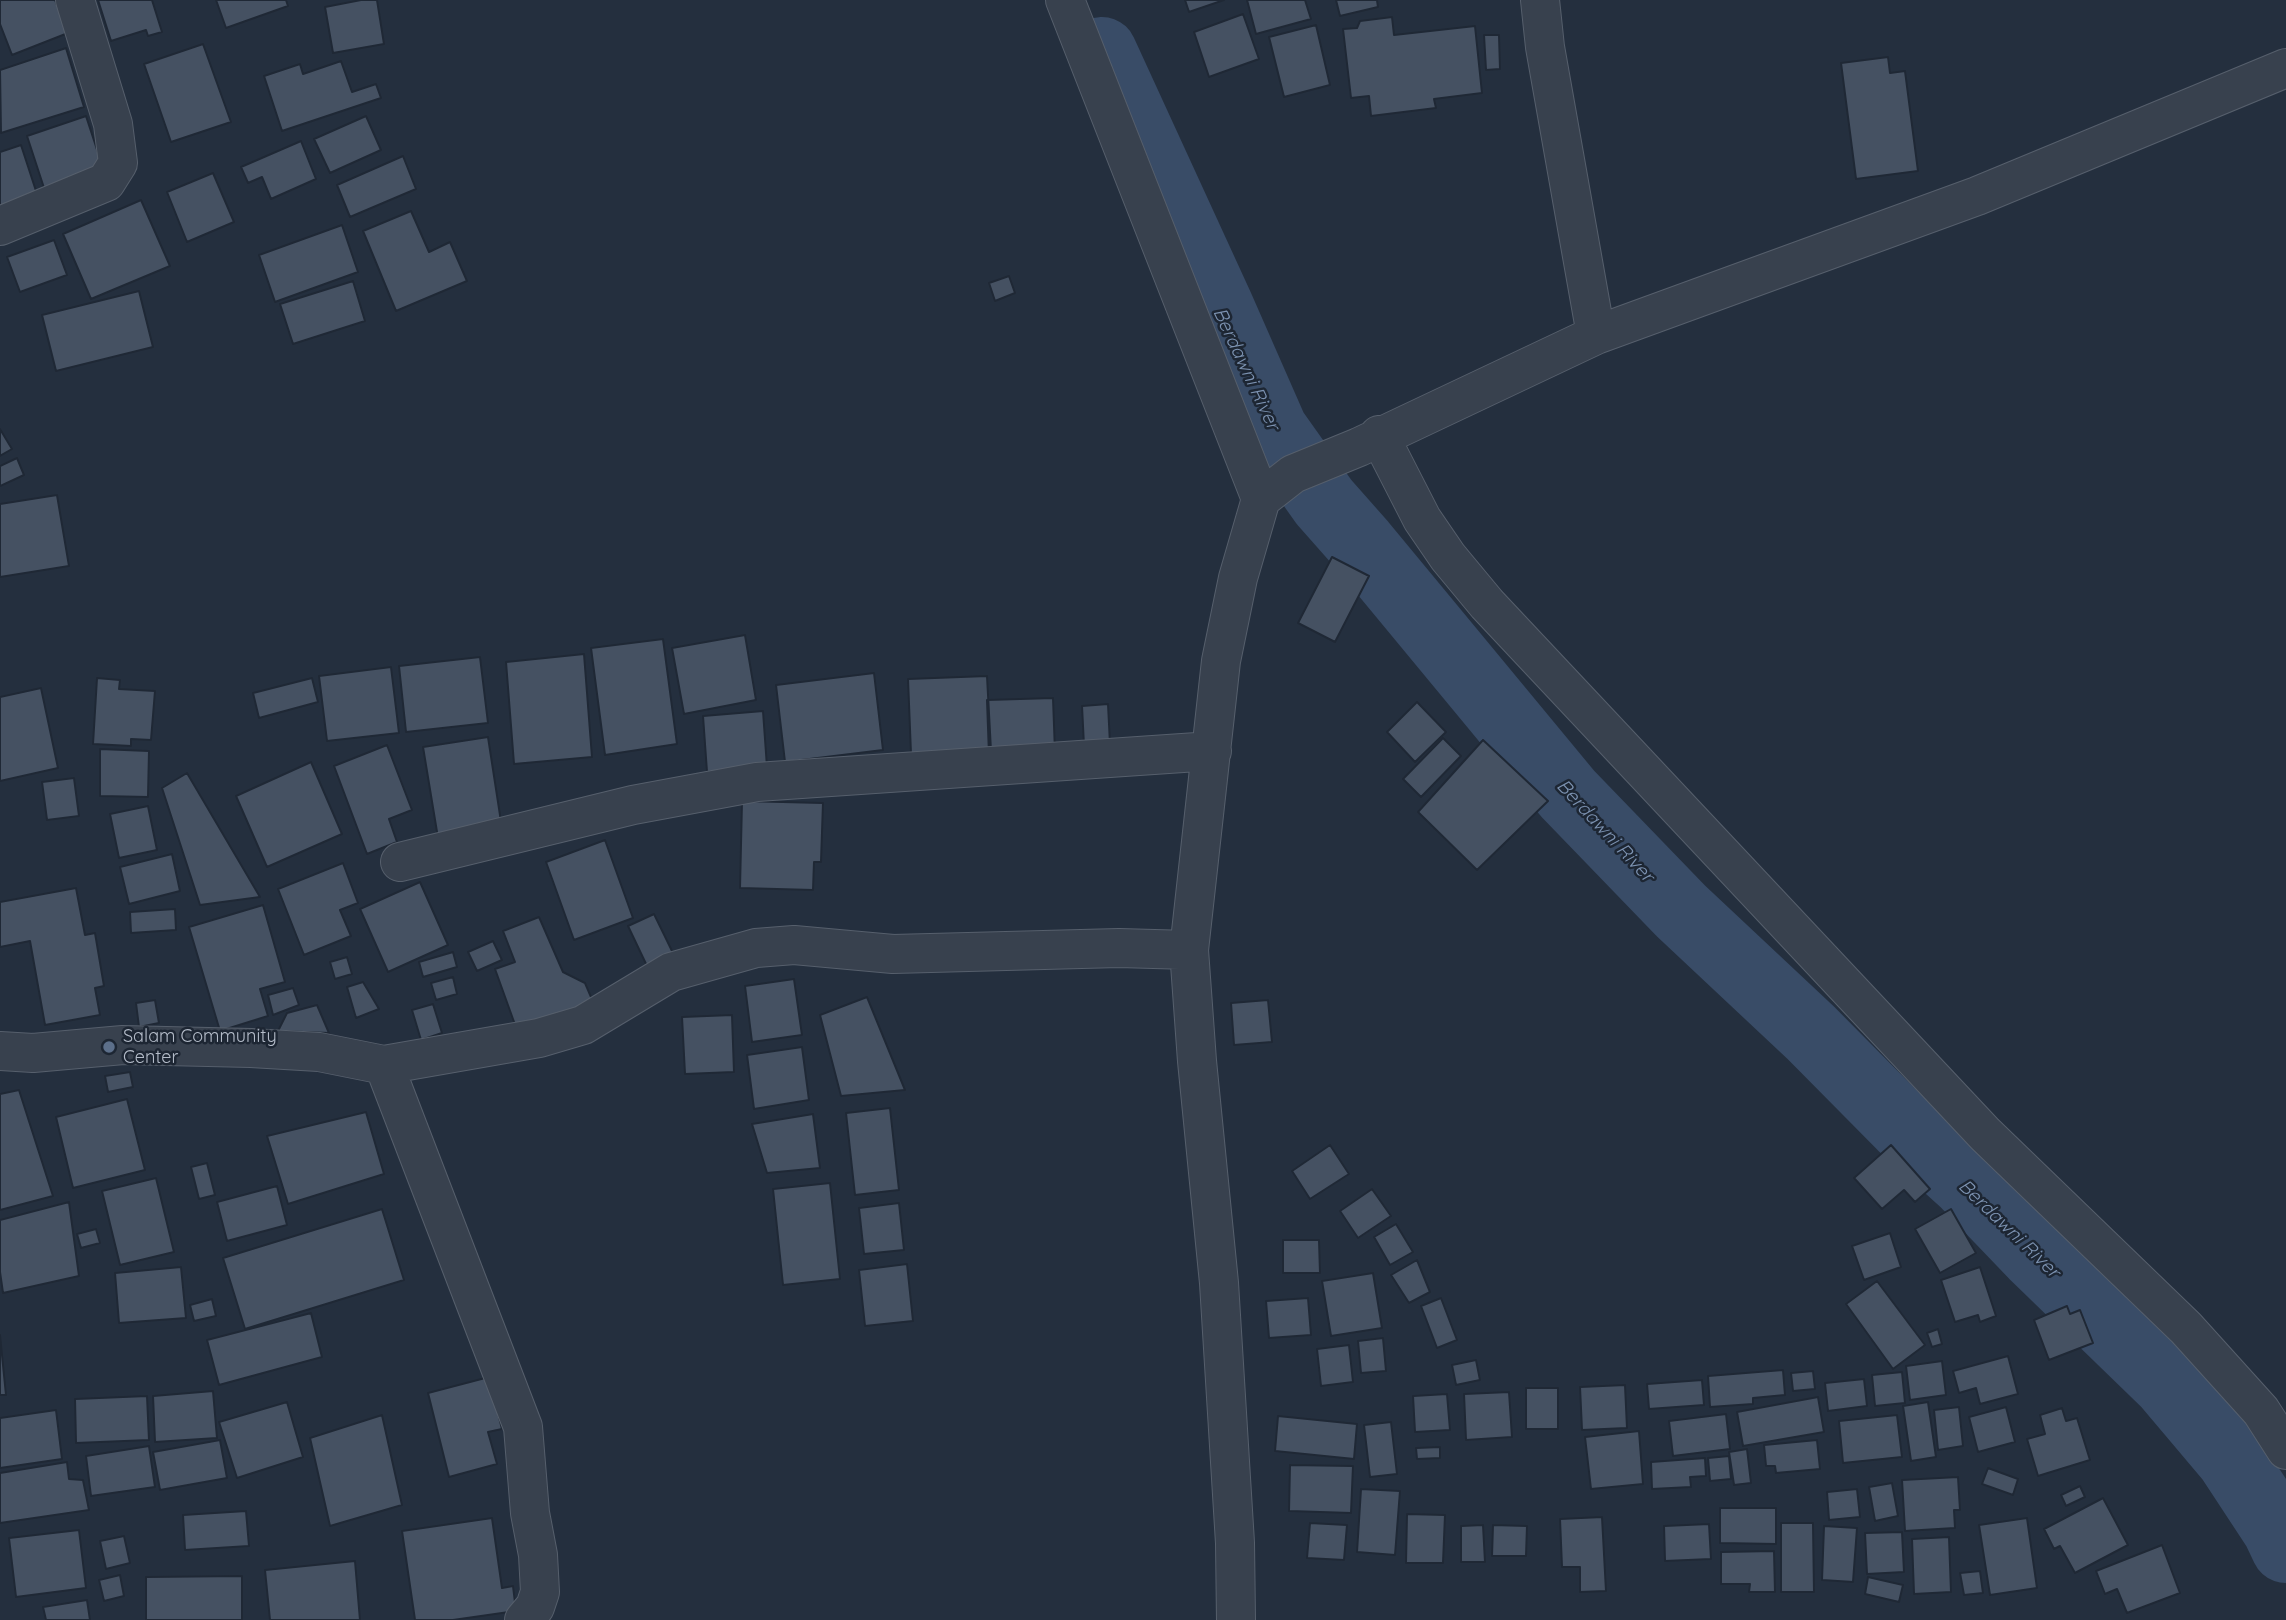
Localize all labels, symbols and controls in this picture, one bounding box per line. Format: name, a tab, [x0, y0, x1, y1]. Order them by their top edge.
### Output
water label: Berdawni River	[1208, 304, 1284, 434]
water label: Berdawni River	[1552, 775, 1658, 887]
place label: Salam Community Center	[123, 1026, 277, 1068]
marker: Salam Community Center	[101, 1039, 117, 1055]
water label: Berdawni River	[1954, 1175, 2064, 1283]

